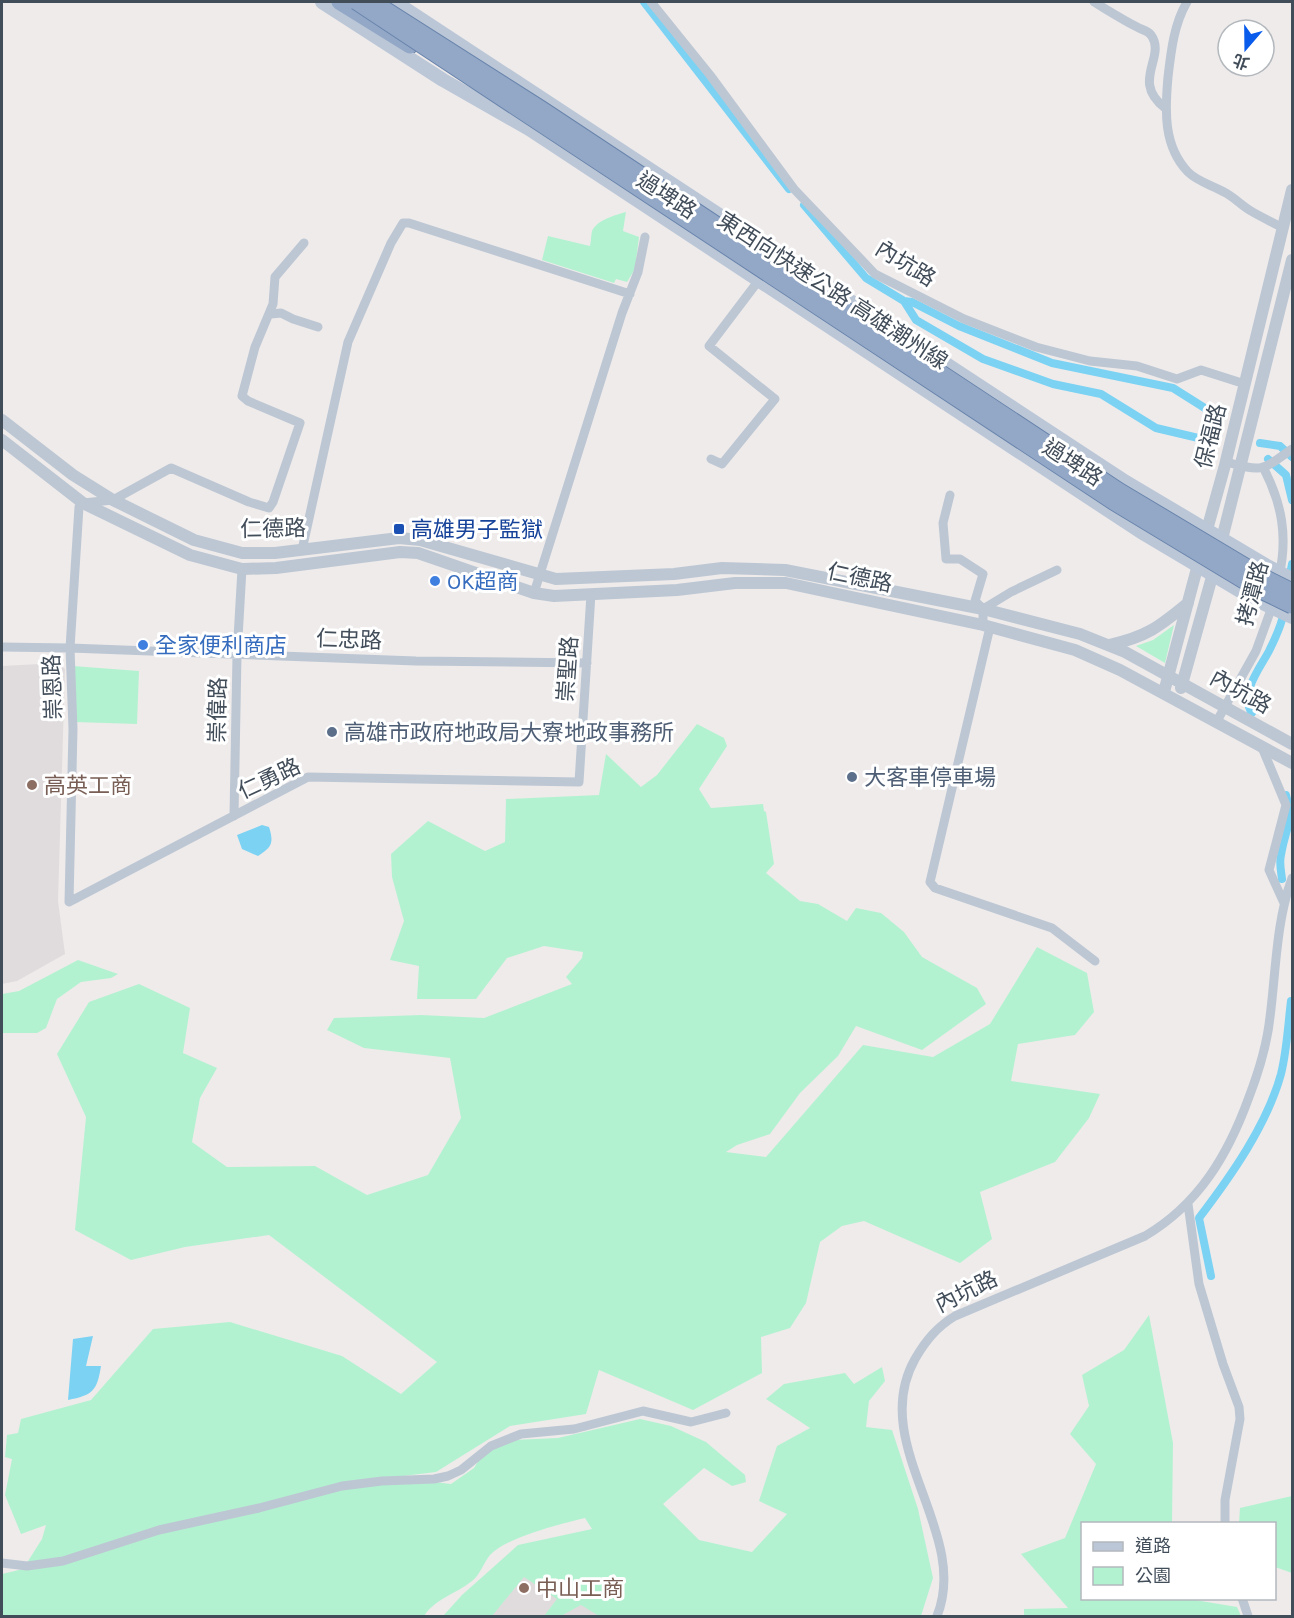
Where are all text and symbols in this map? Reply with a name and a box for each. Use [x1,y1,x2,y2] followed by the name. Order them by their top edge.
[1216,18,1276,78] north arrow
[1230,50,1252,73] text: 北
[632,167,701,225] street label: 過埤路
[712,207,952,375] street label: 東西向快速公路 高雄潮州線
[871,235,940,292] street label: 內坑路
[1190,401,1232,471] street label: 保福路
[1038,434,1107,492] street label: 過埤路
[240,515,306,543] street label: 仁德路
[411,517,543,543] place label: 高雄男子監獄
[392,522,406,536] marker: 高雄男子監獄
[825,558,895,598] street label: 仁德路
[1232,558,1274,629] street label: 拷潭路
[447,569,519,595] place label: OK超商
[428,574,442,588] marker: OK超商
[316,626,382,654] street label: 仁忠路
[155,633,287,659] place label: 全家便利商店
[553,635,583,703] street label: 崇聖路
[136,638,150,652] marker: 全家便利商店
[39,654,67,720] street label: 崇恩路
[1205,665,1276,719] street label: 內坑路
[204,677,232,743] street label: 崇偉路
[344,720,674,746] place label: 高雄市政府地政局大寮地政事務所
[325,725,339,739] marker: 高雄市政府地政局大寮地政事務所
[234,753,305,805] street label: 仁勇路
[864,765,996,791] place label: 大客車停車場
[845,770,859,784] marker: 大客車停車場
[44,773,132,799] place label: 高英工商
[25,778,39,792] marker: 高英工商
[931,1266,1002,1318] street label: 內坑路
[1081,1522,1276,1600] legend
[1135,1535,1171,1557] text: 道路
[1135,1565,1171,1587] text: 公園
[536,1576,624,1602] place label: 中山工商
[517,1581,531,1595] marker: 中山工商

